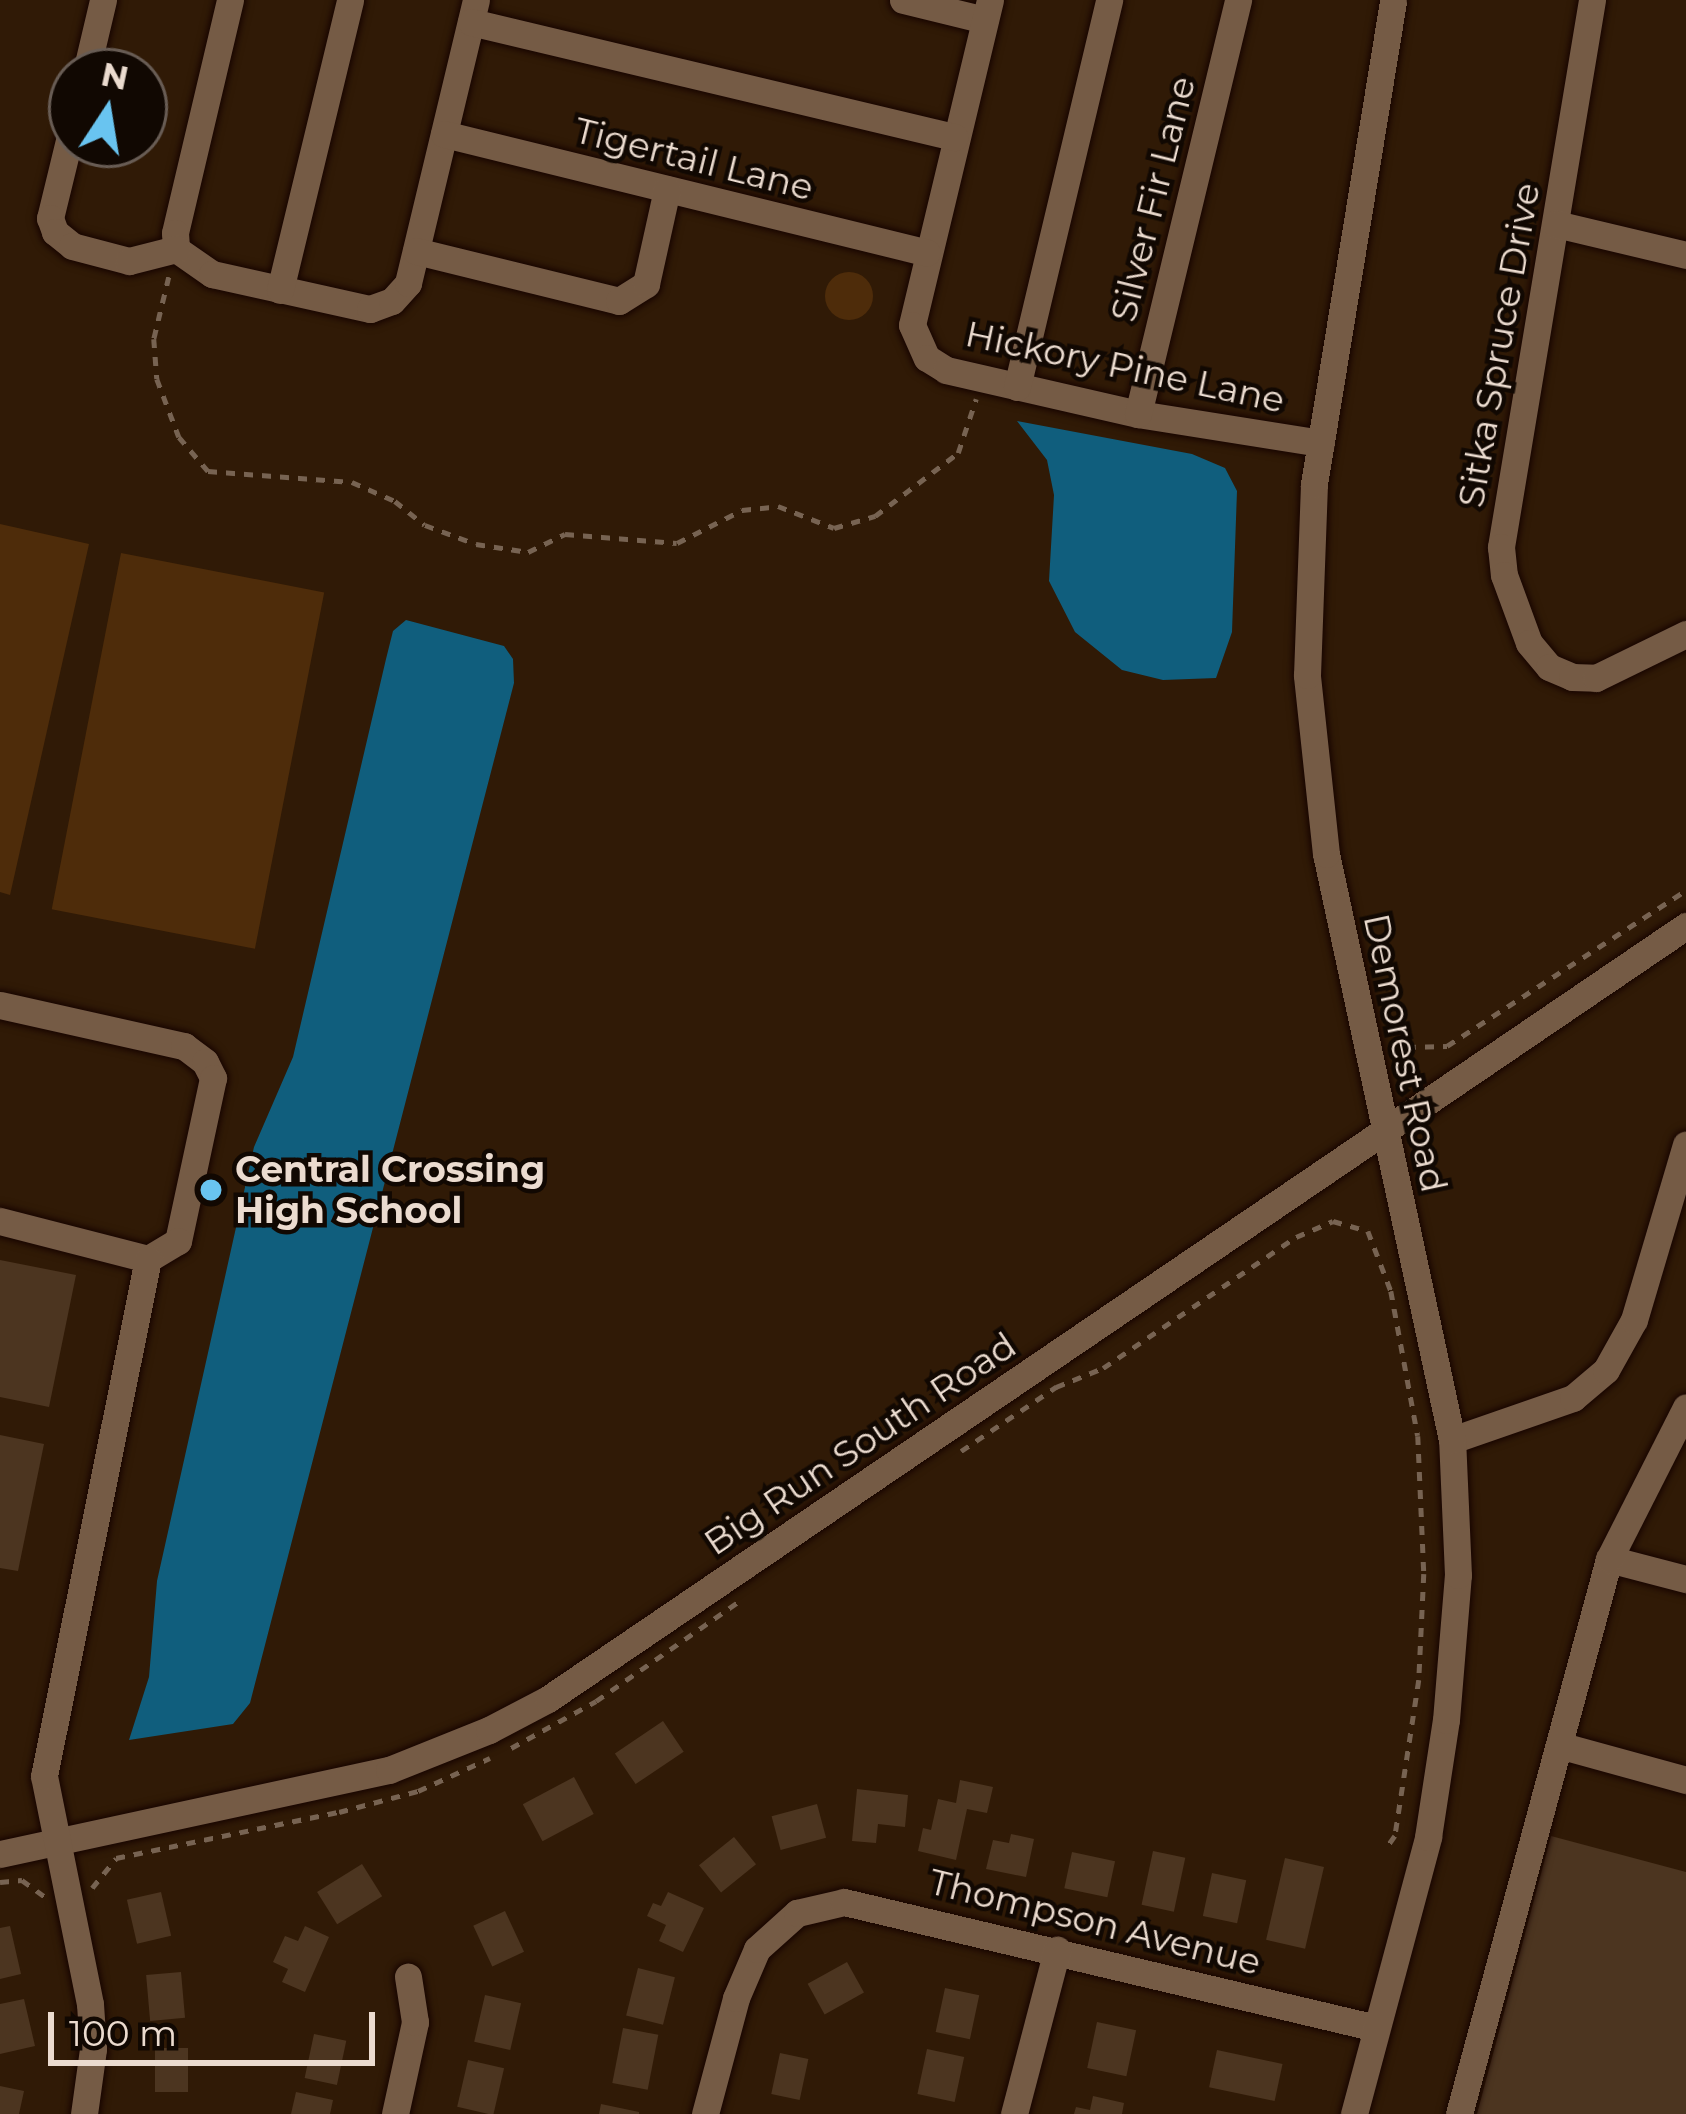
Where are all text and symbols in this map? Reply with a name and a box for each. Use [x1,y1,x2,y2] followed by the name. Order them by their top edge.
[48,48,168,168] north arrow
[98,53,132,98] text: N
[1102,72,1204,326] street label: Silver Fir Lane
[570,109,818,209] street label: Tigertail Lane
[1449,179,1549,511] street label: Sitka Spruce Drive
[962,312,1288,422] street label: Hickory Pine Lane
[1354,910,1456,1196] street label: Demorest Road
[235,1147,545,1232] place label: Central Crossing High School
[198,1177,224,1203] marker: Central Crossing High School
[696,1324,1024,1564] street label: Big Run South Road
[925,1860,1265,1984] street label: Thompson Avenue
[54,1988,381,2062] scale bar
[69,2011,177,2055] text: 100 m

